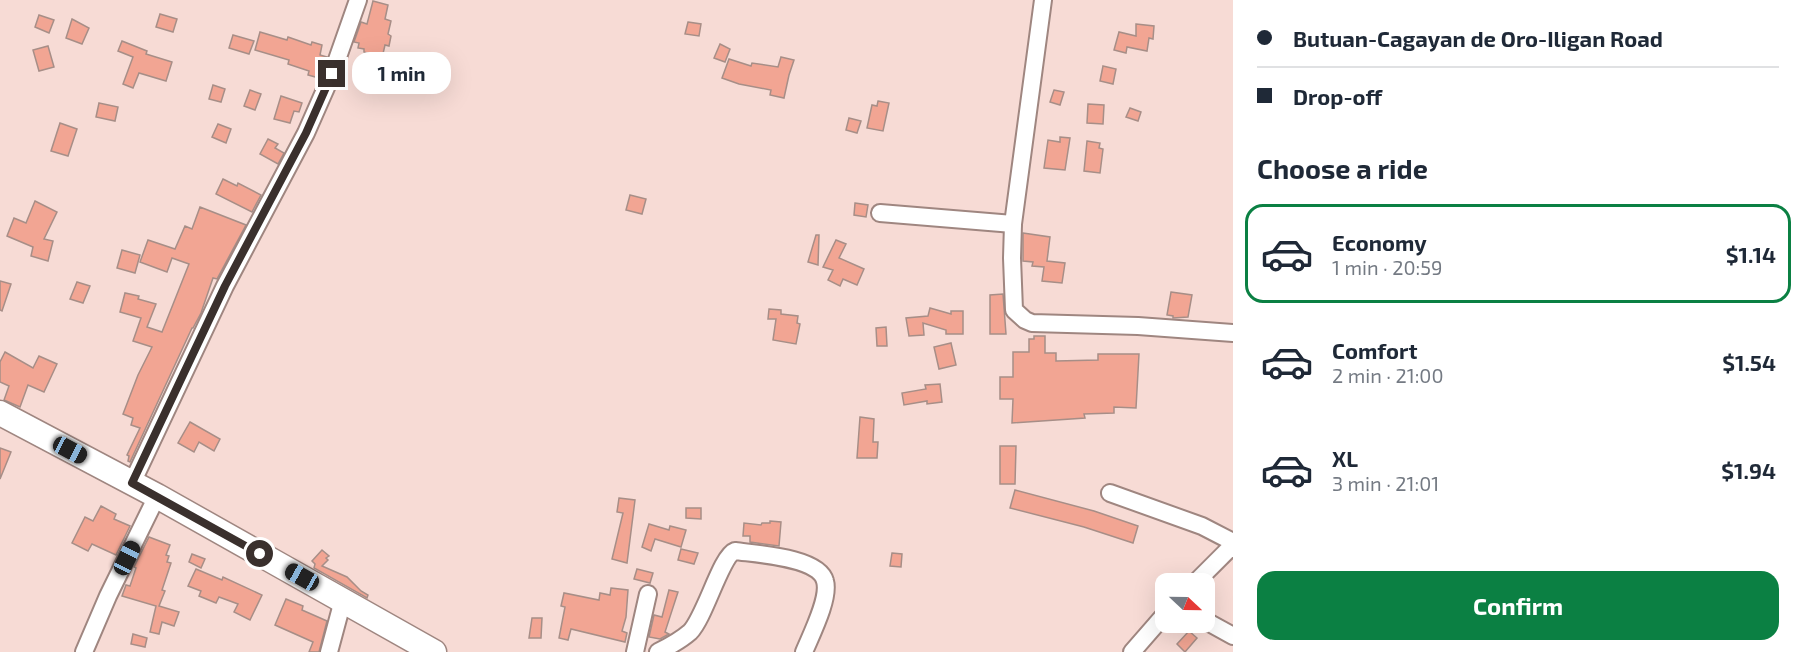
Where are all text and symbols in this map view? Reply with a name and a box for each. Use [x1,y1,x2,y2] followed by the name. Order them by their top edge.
[1293,25,1663,51] text: Butuan-Cagayan de Oro-Iligan Road
[353,53,452,95] callout: 1 min
[318,60,345,87] route end
[377,61,426,85] text: 1 min
[1293,83,1382,109] text: Drop-off
[1257,152,1428,184] text: Choose a ride
[1260,227,1314,281] icon: car
[1332,229,1427,255] text: Economy
[1726,241,1776,267] text: $1.14
[1332,255,1442,279] text: 1 min · 20:59
[1260,335,1314,389] icon: car
[1332,337,1417,363] text: Comfort
[1722,349,1776,375] text: $1.54
[1332,363,1443,387] text: 2 min · 21:00
[50,434,90,466] car
[1260,443,1314,497] icon: car
[1332,445,1358,471] text: XL
[1721,457,1776,483] text: $1.94
[1332,471,1439,495] text: 3 min · 21:01
[111,538,143,578] car
[246,540,273,567] route start
[282,560,322,594] car
[1257,571,1779,640] button: Confirm
[1155,573,1215,633] north arrow
[1155,573,1215,633] map controls

